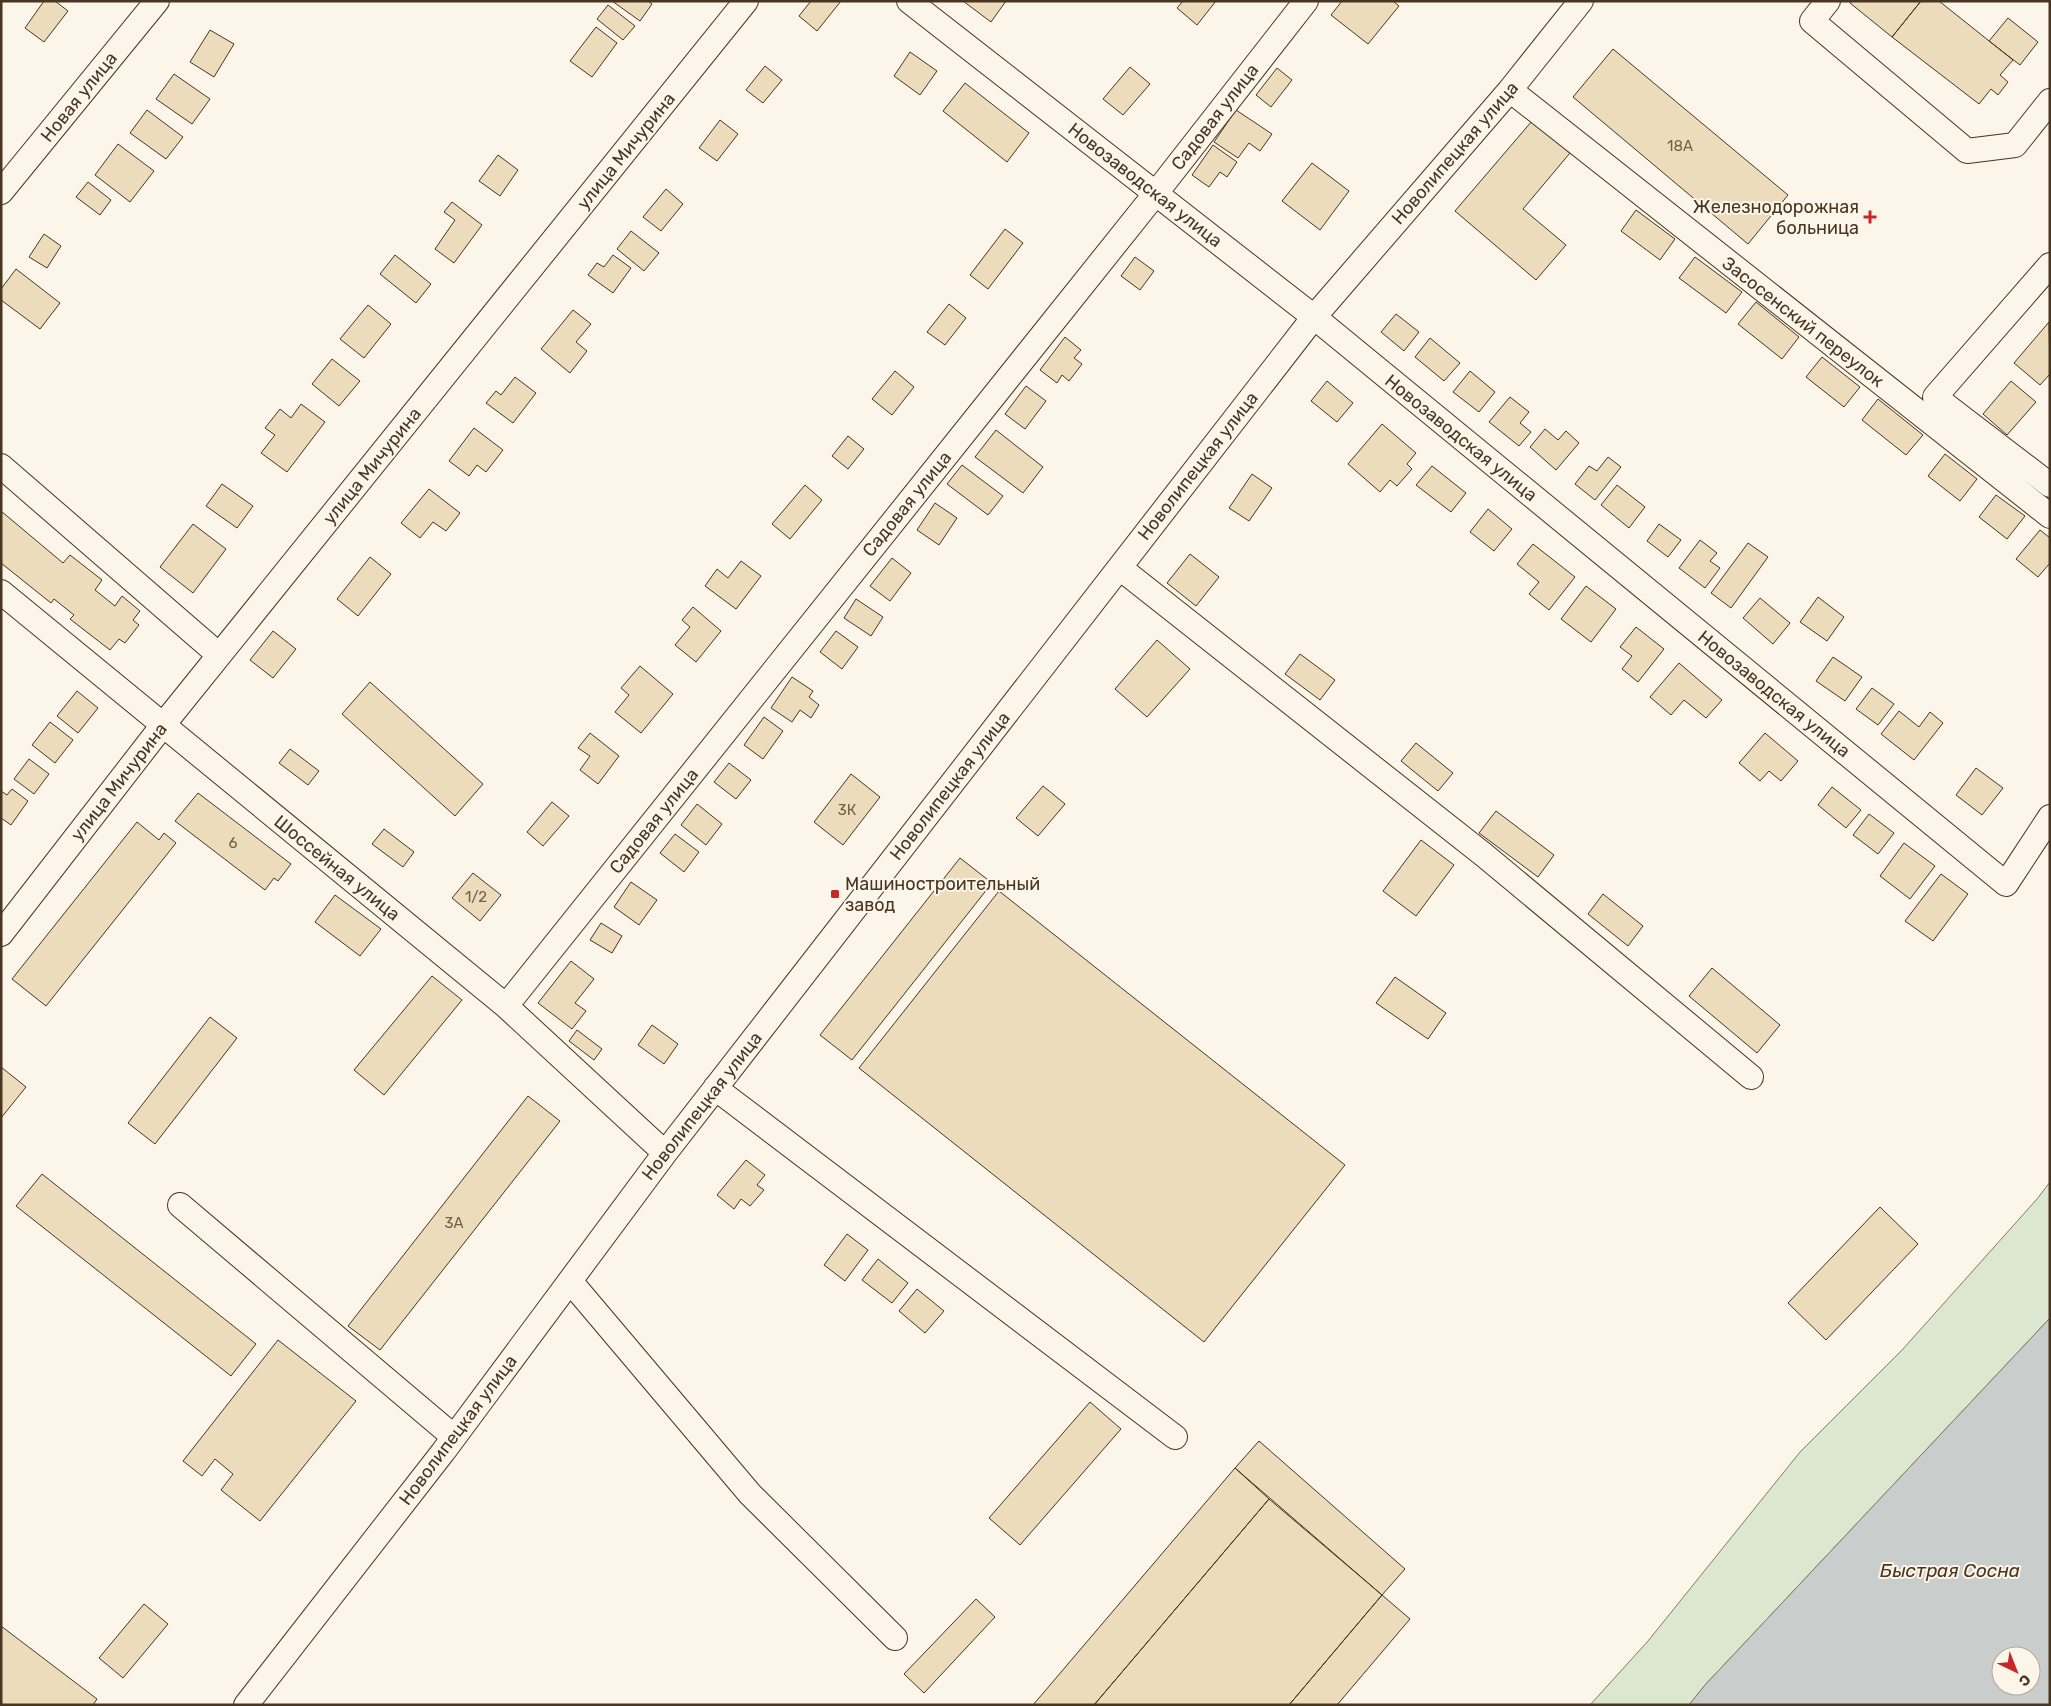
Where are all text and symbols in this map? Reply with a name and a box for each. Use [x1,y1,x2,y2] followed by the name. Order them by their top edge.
[36,48,122,146] street label: Новая улица
[1167,59,1263,175] street label: Садовая улица
[1387,77,1523,229] street label: Новолипецкая улица
[572,88,680,214] street label: улица Мичурина
[1064,118,1226,252] street label: Новозаводская улица
[1667,137,1693,155] house number: 18А
[1693,196,1859,239] place label: Железнодорожная больница
[1863,210,1877,224] marker: Железнодорожная больница
[1718,252,1889,392] street label: Засосенский переулок
[1380,370,1542,506] street label: Новозаводская улица
[1133,387,1263,545] street label: Новолипецкая улица
[318,403,426,529] street label: улица Мичурина
[858,447,956,561] street label: Садовая улица
[1693,626,1855,762] street label: Новозаводская улица
[885,707,1015,865] street label: Новолипецкая улица
[66,719,172,845] street label: улица Мичурина
[605,764,703,878] street label: Садовая улица
[838,801,857,819] house number: 3К
[270,811,404,925] street label: Шоссейная улица
[228,834,238,852] house number: 6
[845,873,1040,916] place label: Машиностроительный завод
[465,888,487,906] house number: 1/2
[829,888,841,900] marker: Машиностроительный завод
[637,1027,767,1185] street label: Новолипецкая улица
[444,1214,464,1232] house number: 3А
[394,1351,522,1509] street label: Новолипецкая улица
[1880,1559,2020,1582] water label: Быстрая Сосна
[1991,1646,2041,1696] north arrow
[2015,1671,2034,1690] text: С

